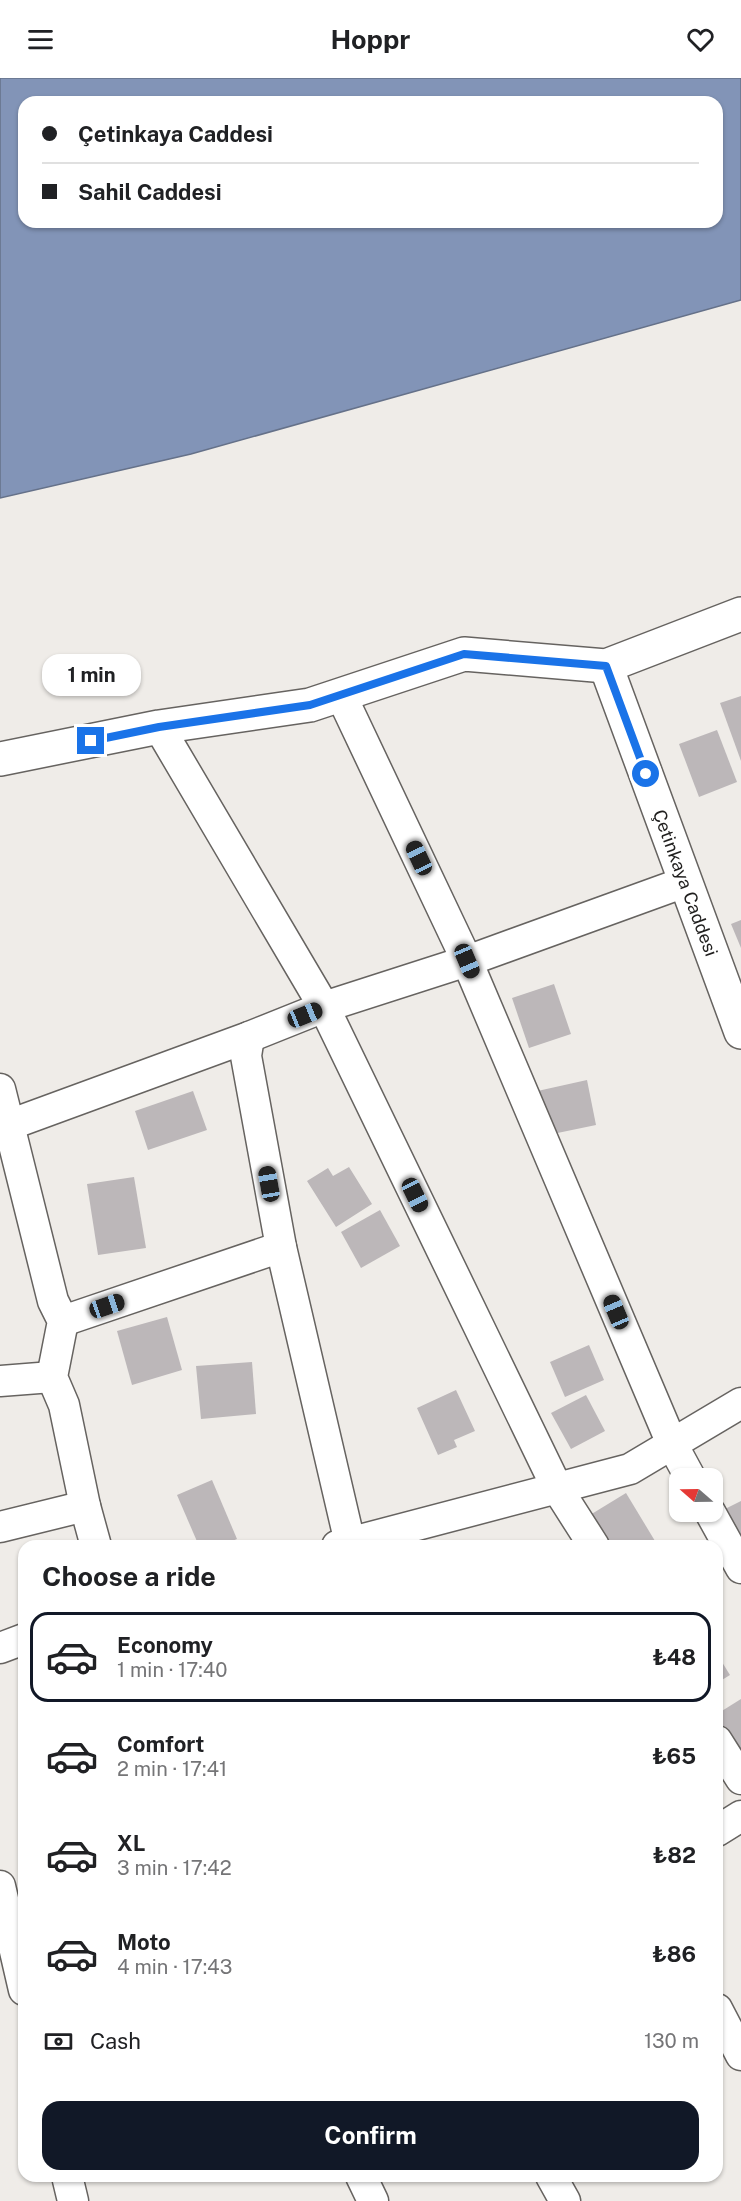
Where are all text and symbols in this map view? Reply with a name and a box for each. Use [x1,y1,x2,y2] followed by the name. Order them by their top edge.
[24,23,57,56] icon: menu
[331,23,410,55] text: Hoppr
[684,23,717,56] icon: heart
[78,121,273,147] text: Çetinkaya Caddesi
[78,179,222,205] text: Sahil Caddesi
[42,654,140,696] callout: 1 min
[67,663,116,687] text: 1 min
[77,727,104,754] route end
[632,760,659,787] route start
[649,806,723,959] street label: Çetinkaya Caddesi
[403,838,435,878] car
[452,941,482,981] car
[285,1000,325,1030] car
[257,1165,281,1203] car
[399,1175,431,1215] car
[87,1292,127,1320] car
[601,1292,631,1332] car
[669,1468,723,1522] north arrow
[669,1468,723,1522] map controls
[42,1560,216,1592] text: Choose a ride
[45,1630,99,1684] icon: car
[117,1632,213,1658] text: Economy
[652,1644,696,1670] text: ₺48
[117,1658,227,1682] text: 1 min · 17:40
[45,1729,99,1783] icon: car
[117,1731,204,1757] text: Comfort
[652,1743,696,1769] text: ₺65
[117,1757,227,1781] text: 2 min · 17:41
[45,1828,99,1882] icon: car
[117,1830,145,1856] text: XL
[653,1842,696,1868] text: ₺82
[117,1856,232,1880] text: 3 min · 17:42
[45,1927,99,1981] icon: car
[117,1929,171,1955] text: Moto
[652,1941,696,1967] text: ₺86
[117,1955,232,1979] text: 4 min · 17:43
[42,2025,75,2058] icon: cash
[90,2028,141,2054] text: Cash
[644,2029,699,2053] text: 130 m
[42,2101,699,2170] button: Confirm

